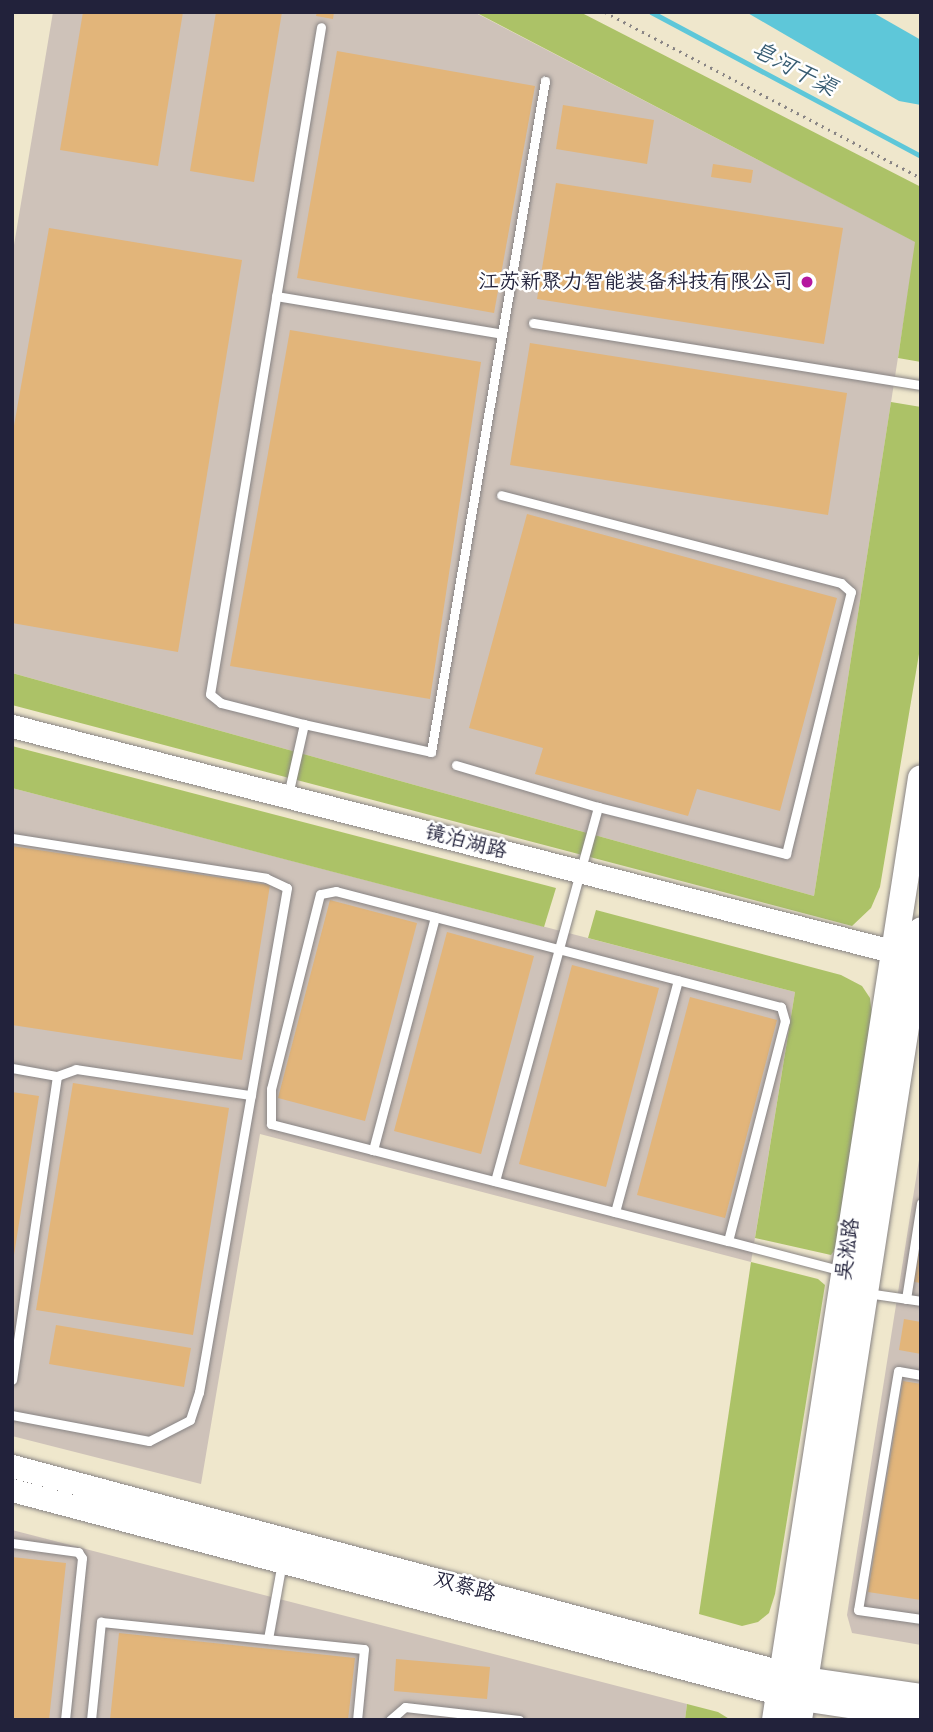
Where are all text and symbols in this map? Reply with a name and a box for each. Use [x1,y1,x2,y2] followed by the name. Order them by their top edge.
[747,35,841,103] water label: 皂河干渠
[478,269,793,295] place label: 江苏新聚力智能装备科技有限公司
[799,274,815,290] marker: 江苏新聚力智能装备科技有限公司
[422,820,510,864] street label: 镜泊湖路
[831,1216,865,1282] street label: 吴淞路
[431,1567,499,1607] street label: 双蔡路

